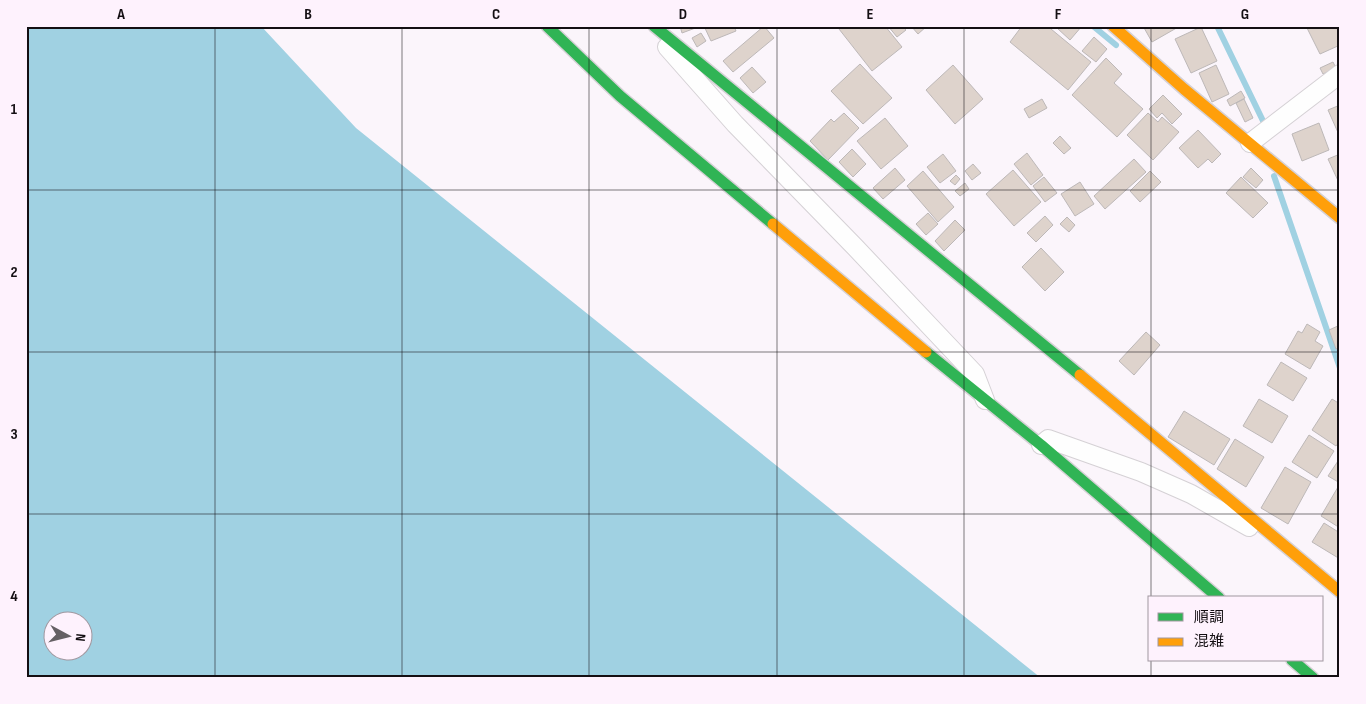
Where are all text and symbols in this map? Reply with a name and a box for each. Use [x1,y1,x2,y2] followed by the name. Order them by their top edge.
[116,5,125,24] text: A
[304,5,312,24] text: B
[492,5,500,24] text: C
[679,5,687,24] text: D
[867,5,874,24] text: E
[1055,5,1062,24] text: F
[1241,5,1249,24] text: G
[11,100,18,119] text: 1
[10,263,18,282] text: 2
[10,425,18,444] text: 3
[10,587,18,606] text: 4
[1148,596,1324,662] legend
[1194,608,1224,627] text: 順調
[42,612,92,662] north arrow
[1194,632,1224,651] text: 混雑
[72,633,89,642] text: N

